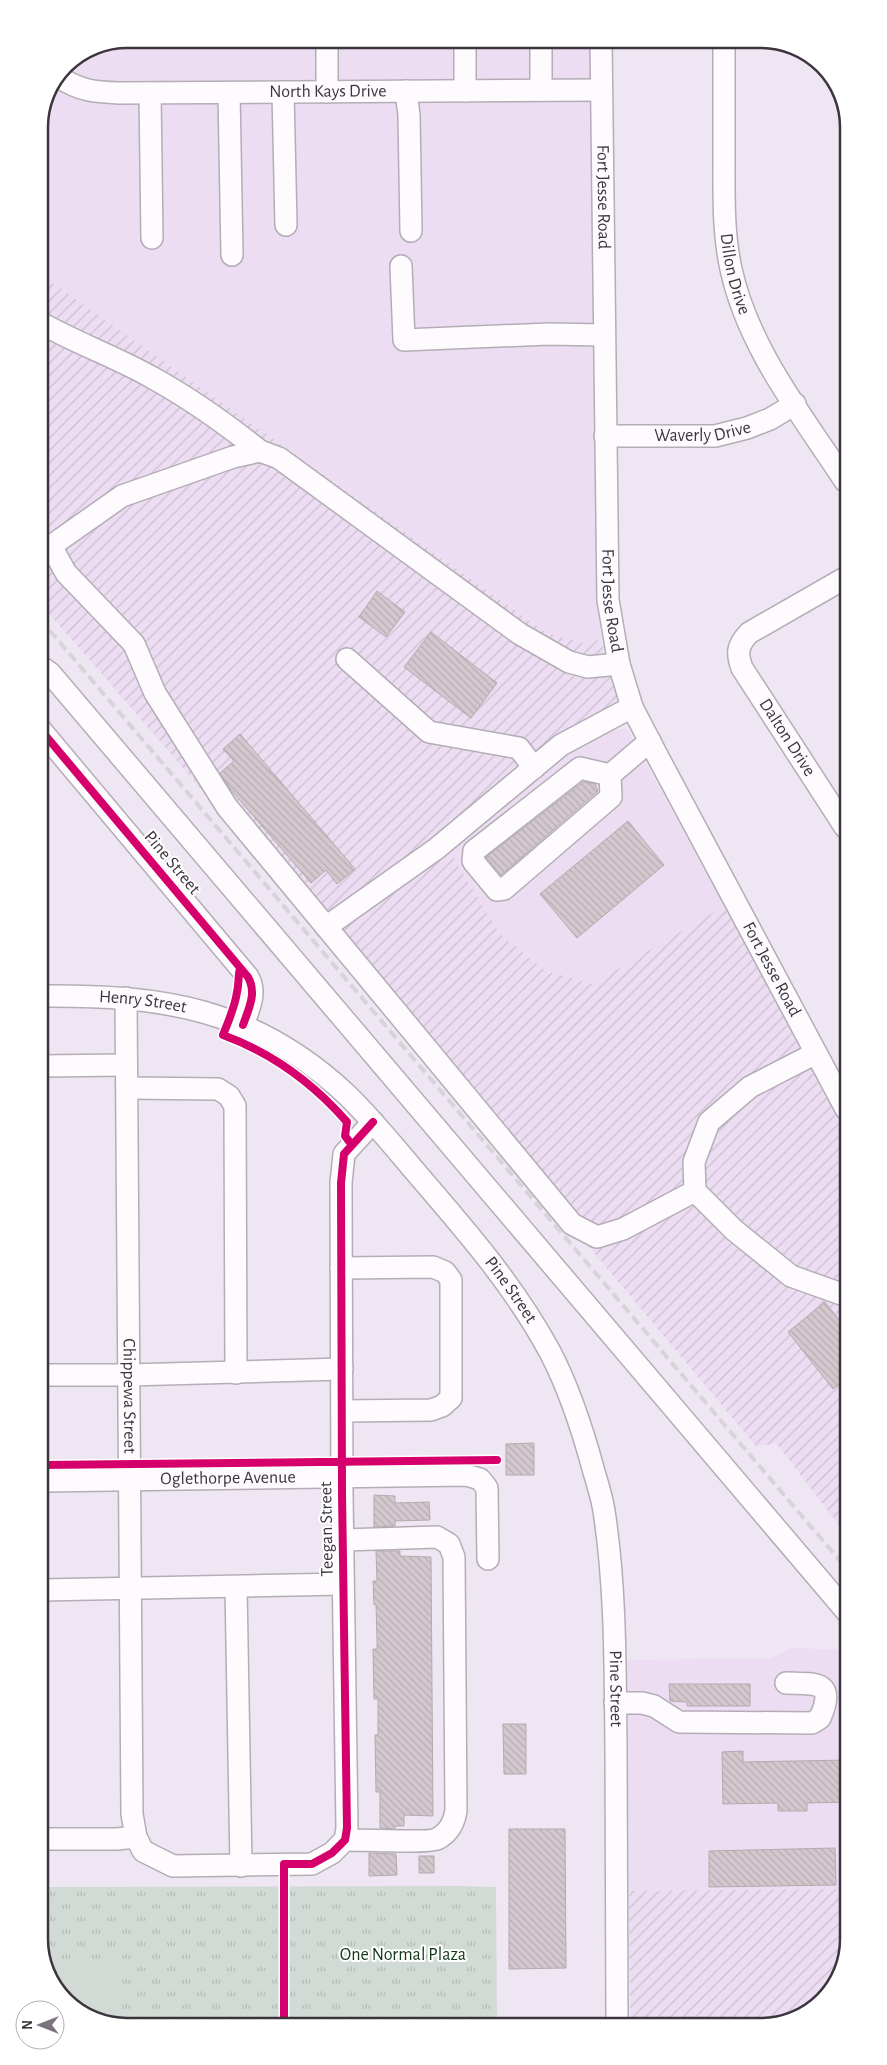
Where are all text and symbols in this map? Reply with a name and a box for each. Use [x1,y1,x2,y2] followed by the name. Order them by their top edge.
[269,82,387,101] street label: North Kays Drive
[593,145,613,249] street label: Fort Jesse Road
[717,232,753,317] street label: Dillon Drive
[654,418,753,445] street label: Waverly Drive
[598,549,626,654] street label: Fort Jesse Road
[755,696,819,780] street label: Dalton Drive
[140,828,204,898] street label: Pine Street
[739,919,804,1020] street label: Fort Jesse Road
[99,988,189,1017] street label: Henry Street
[481,1253,540,1327] street label: Pine Street
[120,1338,138,1454] street label: Chippewa Street
[160,1468,296,1488] street label: Oglethorpe Avenue
[317,1481,337,1577] street label: Teegan Street
[606,1650,625,1727] street label: Pine Street
[340,1946,466,1964] park label: One Normal Plaza
[15,2000,65,2050] north arrow
[21,2020,35,2030] text: N

